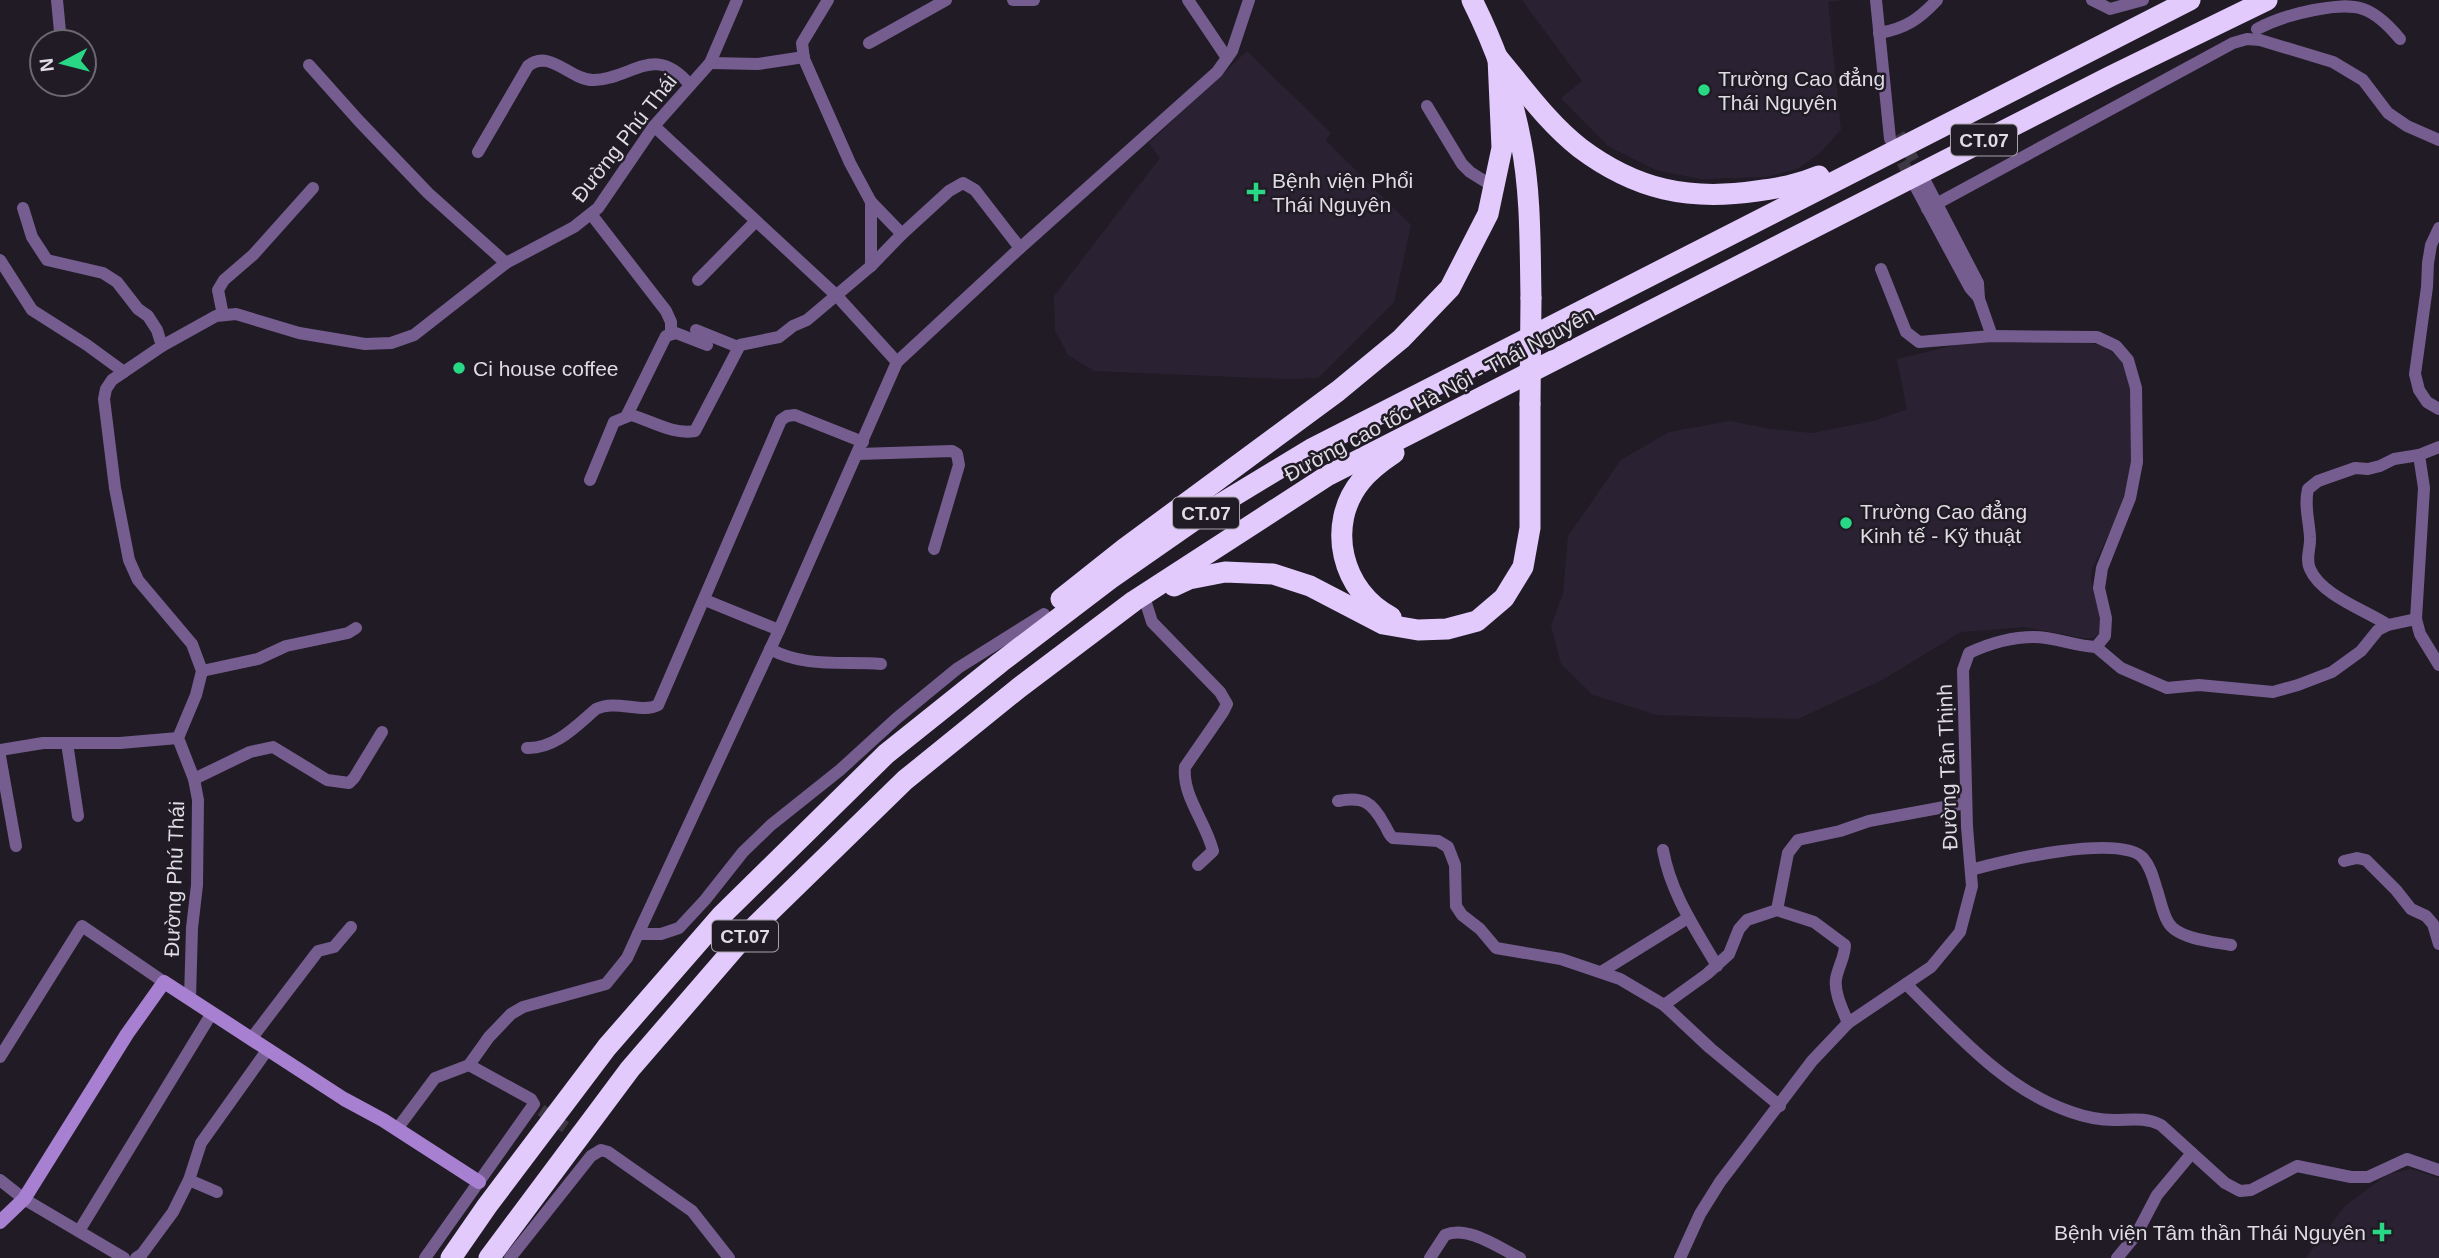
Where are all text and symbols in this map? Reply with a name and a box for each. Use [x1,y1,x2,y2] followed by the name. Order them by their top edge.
[28,28,98,98] north arrow
[35,57,58,73] text: N
[1718,67,1885,114] place label: Trường Cao đẳng Thái Nguyên
[567,70,681,206] street label: Đường Phú Thái
[1696,82,1712,98] marker: Trường Cao đẳng Thái Nguyên
[1951,124,2017,156] road number: CT.07
[1272,169,1413,216] place label: Bệnh viện Phổi Thái Nguyên
[1246,182,1266,202] marker: Bệnh viện Phổi Thái Nguyên
[1280,302,1598,486] street label: Đường cao tốc Hà Nội - Thái Nguyên
[473,357,619,380] place label: Ci house coffee
[451,360,467,376] marker: Ci house coffee
[1173,498,1239,528] road number: CT.07
[1860,500,2027,547] place label: Trường Cao đẳng Kinh tế - Kỹ thuật
[1838,515,1854,531] marker: Trường Cao đẳng Kinh tế - Kỹ thuật
[1933,684,1961,850] street label: Đường Tân Thịnh
[160,801,188,957] street label: Đường Phú Thái
[712,920,778,952] road number: CT.07
[2054,1221,2366,1244] place label: Bệnh viện Tâm thần Thái Nguyên
[2372,1222,2392,1242] marker: Bệnh viện Tâm thần Thái Nguyên

